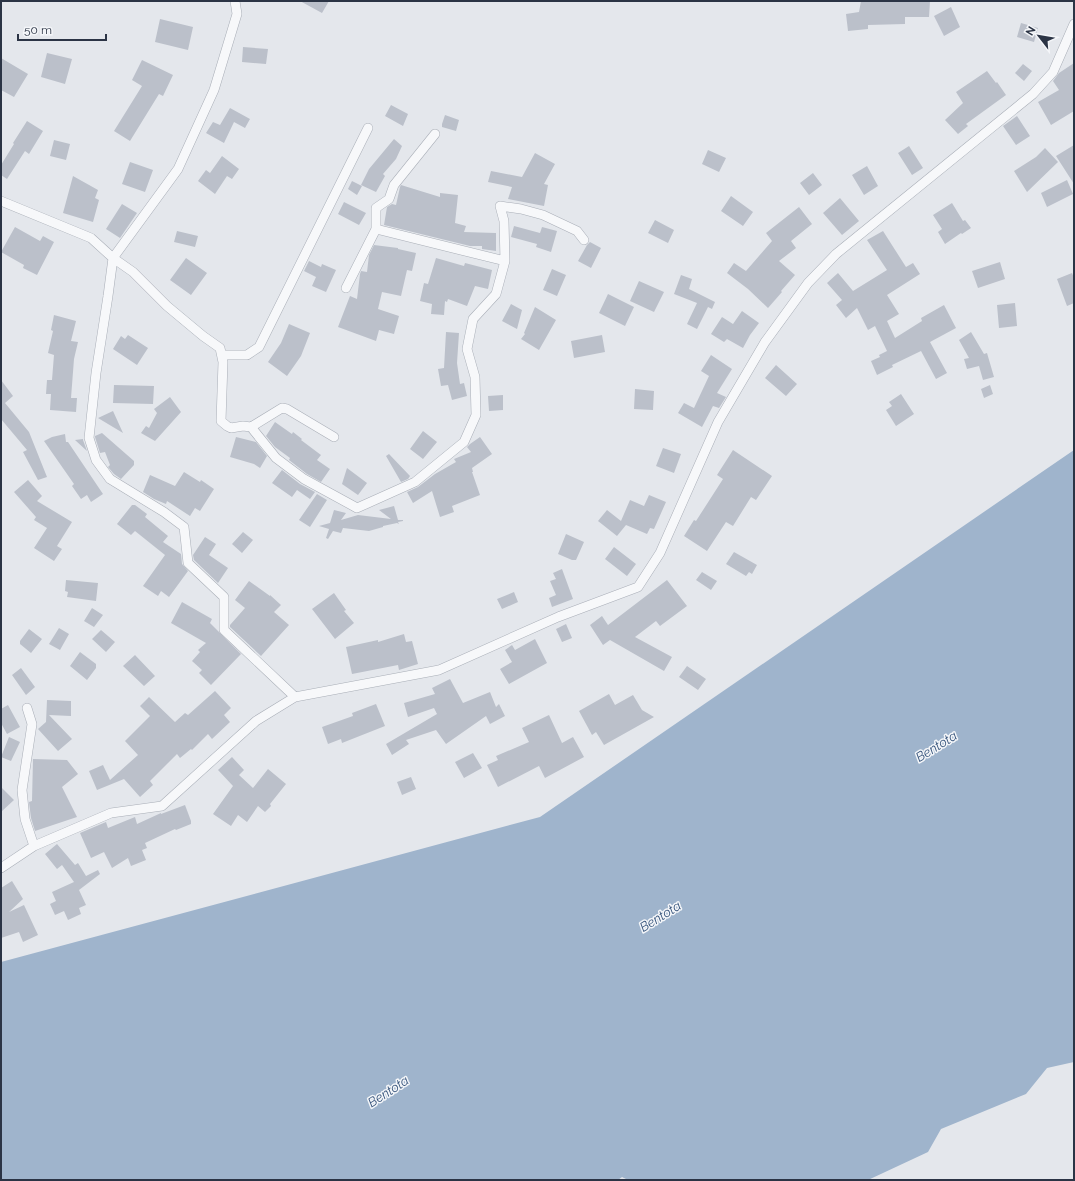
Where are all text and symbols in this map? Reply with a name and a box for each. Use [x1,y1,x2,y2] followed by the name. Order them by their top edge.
[18,16,106,42] scale bar
[1019,16,1059,56] north arrow
[24,23,52,37] text: 50 m
[1023,24,1039,38] text: N
[913,728,960,765] water label: Bentota
[637,898,684,935] water label: Bentota
[365,1073,412,1110] water label: Bentota

